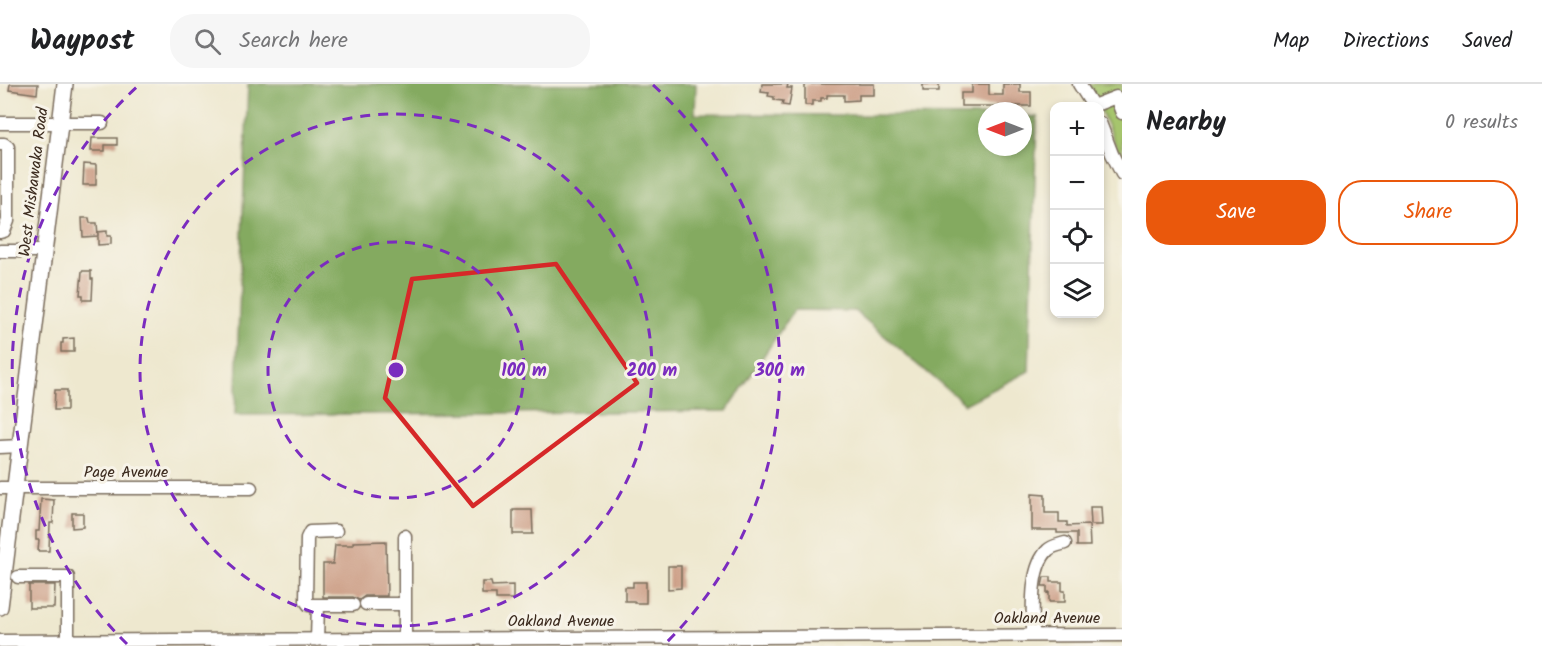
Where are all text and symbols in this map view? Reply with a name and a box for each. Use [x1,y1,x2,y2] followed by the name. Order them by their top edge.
[170,14,590,68] search box
[30,19,134,64] text: Waypost
[239,24,348,59] text: Search here
[191,25,224,58] icon: search
[1273,25,1309,58] text: Map
[1342,25,1429,58] text: Directions
[1462,25,1512,58] text: Saved
[978,102,1032,156] north arrow
[1050,102,1104,318] map controls
[1050,102,1104,156] button: +
[1146,102,1226,144] text: Nearby
[12,105,56,258] street label: West Mishawaka Road
[1445,107,1518,139] text: 0 results
[1050,156,1104,210] button: −
[1146,180,1326,245] button: Save
[1338,180,1518,245] button: Share
[1050,210,1104,264] button: locate
[1050,264,1104,318] button: layers
[501,357,547,386] text: 100 m
[627,357,678,386] text: 200 m
[754,357,805,386] text: 300 m
[386,360,406,380] centre of rings
[84,460,168,485] street label: Page Avenue
[994,606,1100,631] street label: Oakland Avenue
[508,609,614,634] street label: Oakland Avenue

